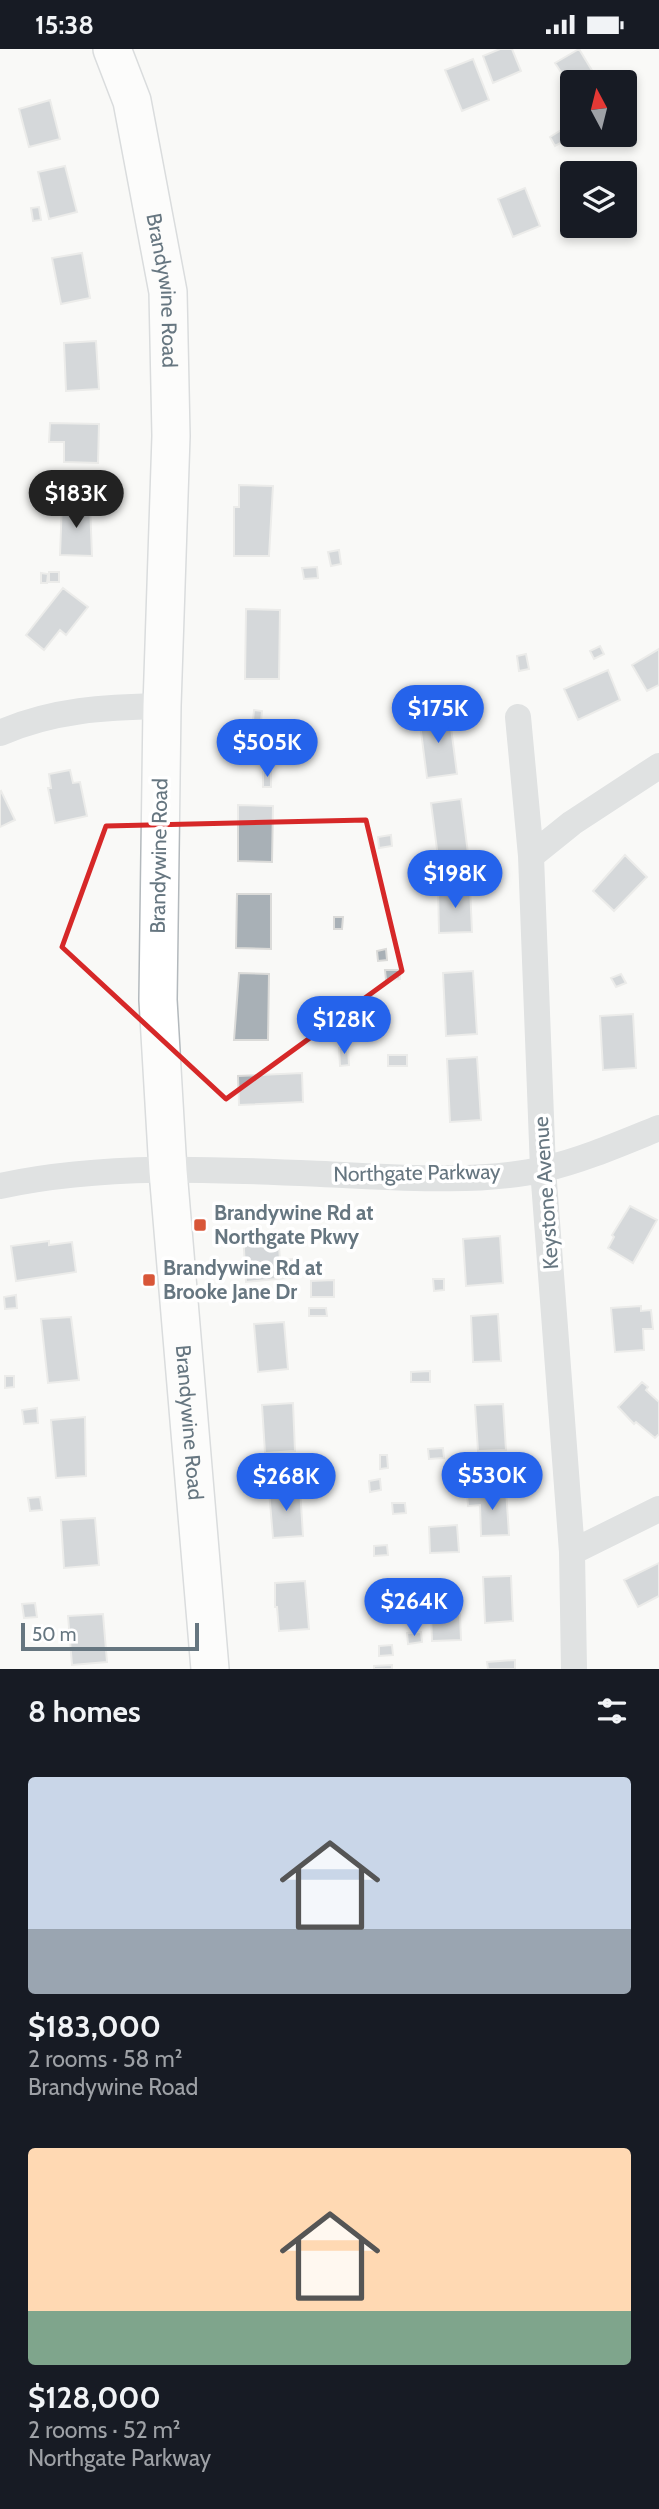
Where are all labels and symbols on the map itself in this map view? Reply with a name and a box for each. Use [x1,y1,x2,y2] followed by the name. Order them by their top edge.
[560,70,637,147] north arrow
[141,211,183,368] street label: Brandywine Road
[27,470,125,530] pin: $183K
[389,685,487,745] pin: $175K
[218,719,316,779] pin: $505K
[145,778,172,934] street label: Brandywine Road
[406,851,504,910] pin: $198K
[295,997,393,1056] pin: $128K
[528,1115,563,1270] street label: Keystone Avenue
[333,1159,501,1186] street label: Northgate Parkway
[214,1200,374,1249] place label: Brandywine Rd at Northgate Pkwy
[192,1217,208,1233] marker: Brandywine Rd at Northgate Pkwy
[163,1255,323,1304] place label: Brandywine Rd at Brooke Jane Dr
[141,1272,157,1288] marker: Brandywine Rd at Brooke Jane Dr
[171,1344,209,1501] street label: Brandywine Road
[237,1453,335,1513] pin: $268K
[443,1453,541,1512] pin: $530K
[365,1579,463,1638] pin: $264K
[21,1620,200,1652] scale bar

